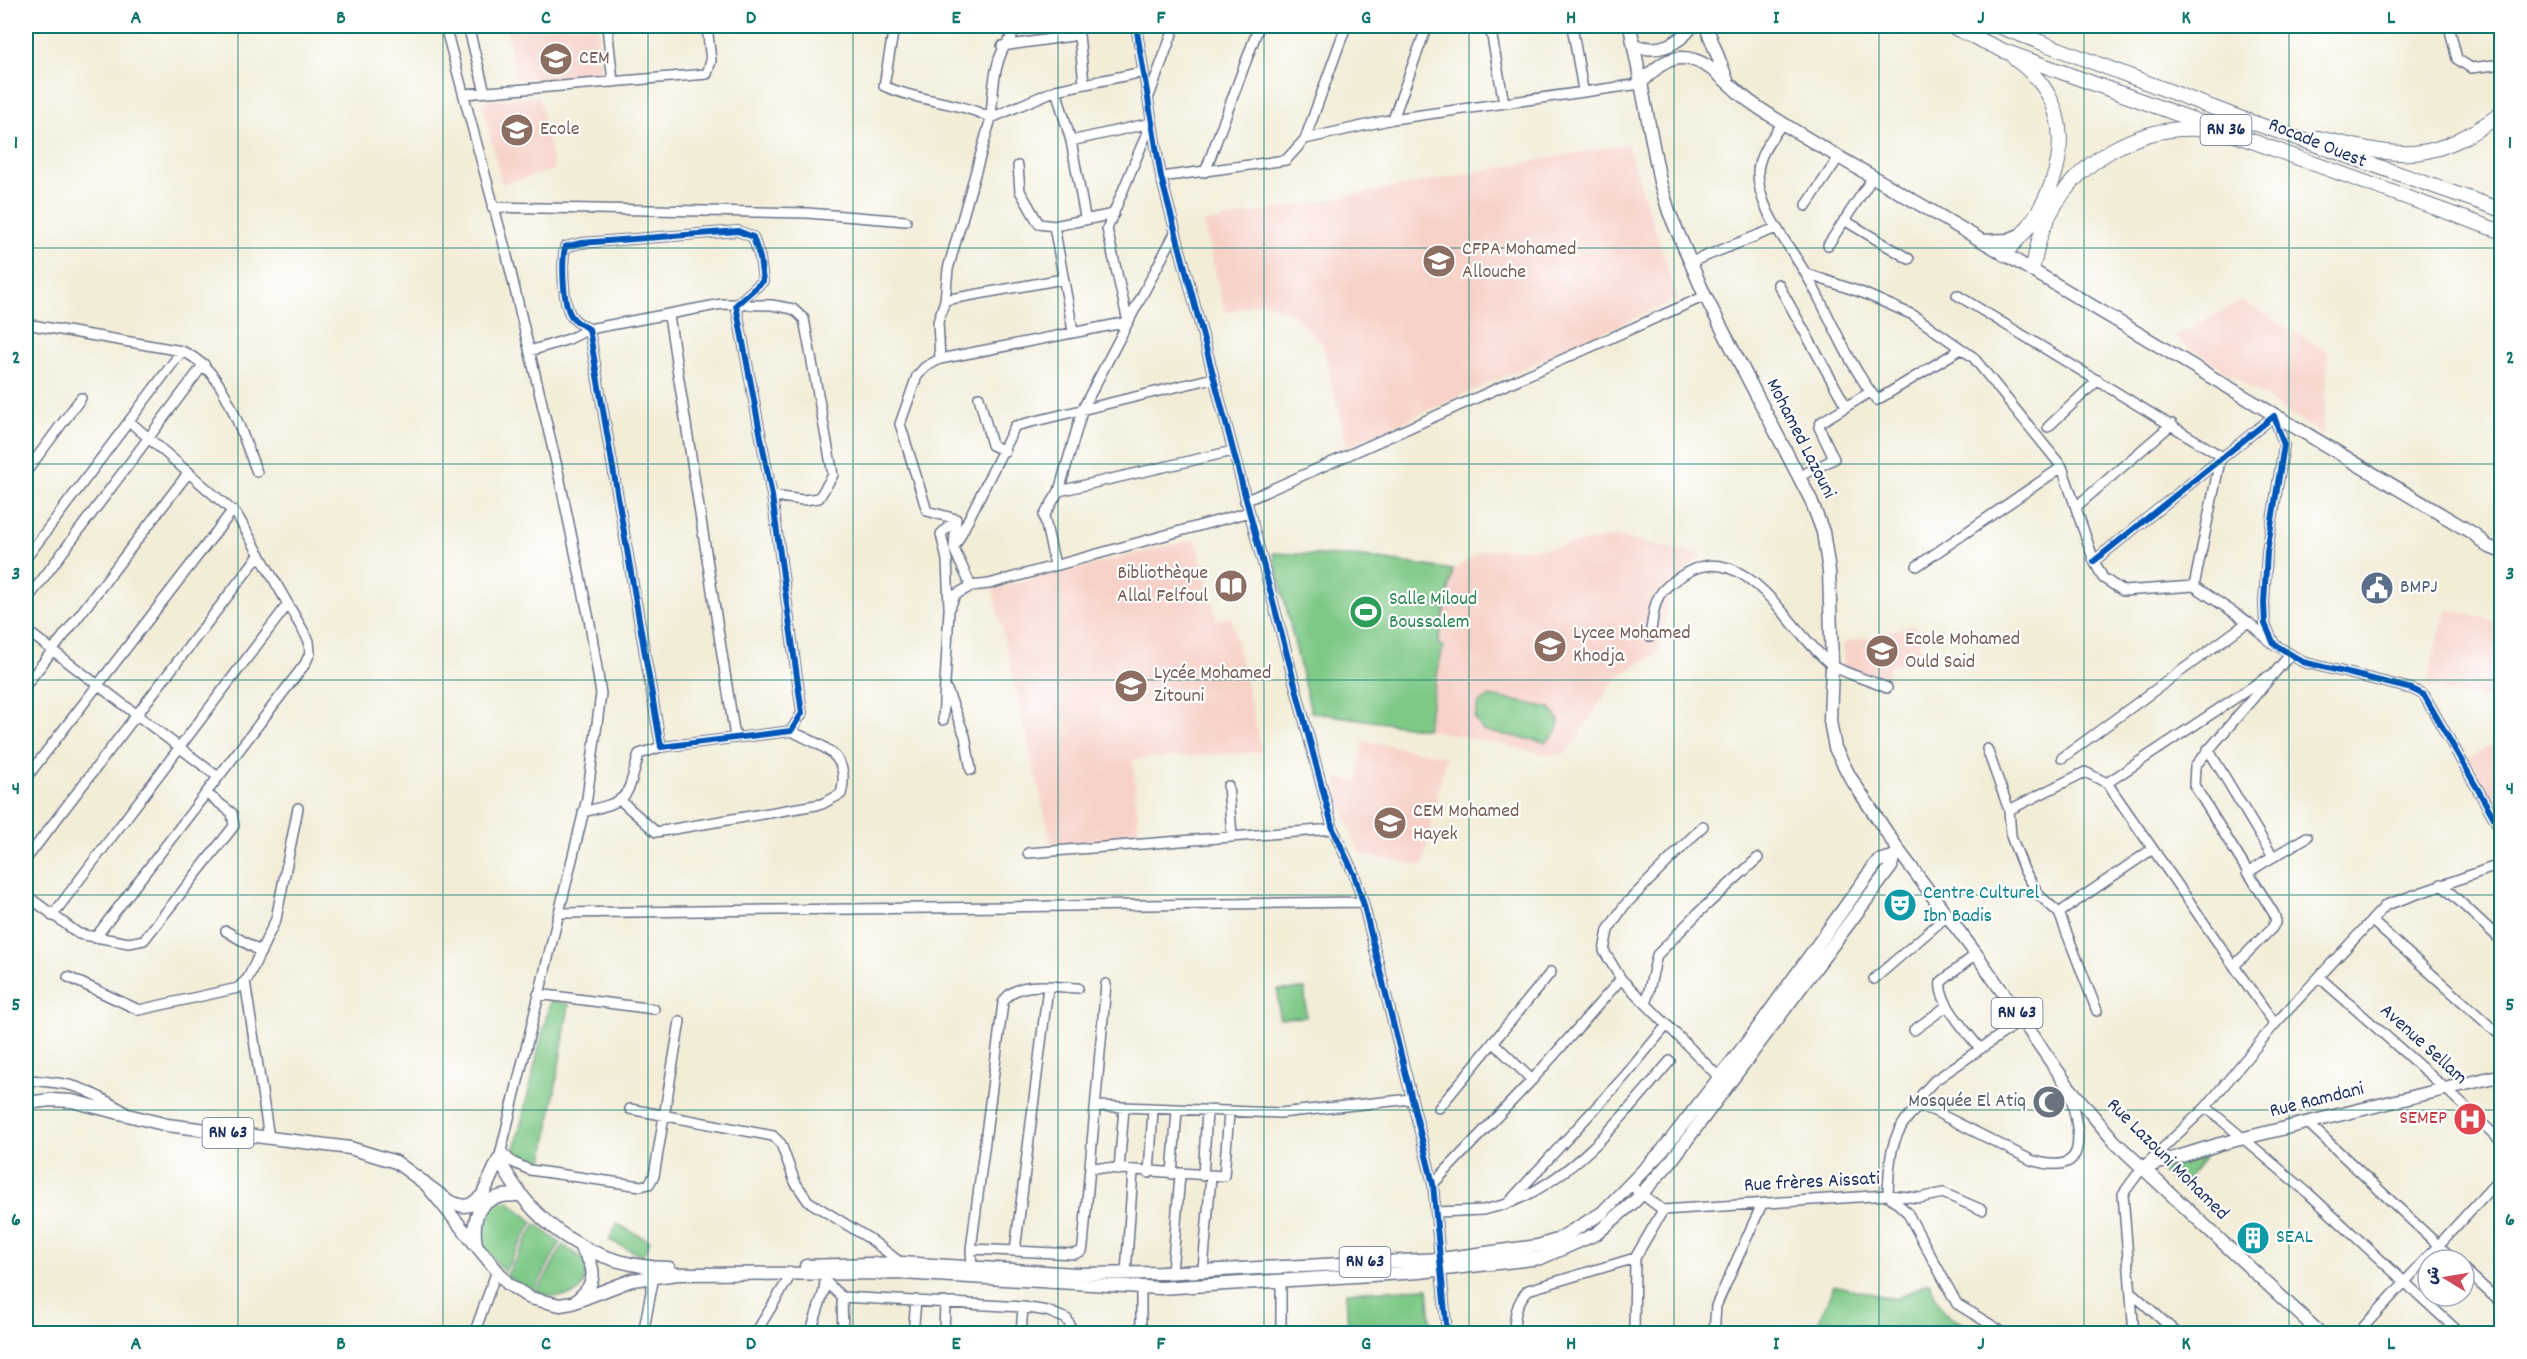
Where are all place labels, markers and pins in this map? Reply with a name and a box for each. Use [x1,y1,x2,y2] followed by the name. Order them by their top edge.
[538,41,574,77] school or university icon: CEM
[579,45,610,73] place label: CEM
[499,112,535,148] school or university icon: Ecole
[540,116,580,144] place label: Ecole
[1462,236,1576,287] place label: CFPA Mohamed Allouche
[1421,243,1457,279] school or university icon: CFPA Mohamed Allouche
[1117,560,1208,611] place label: Bibliothèque Allal Felfoul
[1213,568,1249,604] library icon: Bibliothèque Allal Felfoul
[2359,570,2395,606] public building icon: BMPJ
[2400,574,2438,602] place label: BMPJ
[1389,586,1477,637] place label: Salle Miloud Boussalem
[1348,594,1384,630] sports icon: Salle Miloud Boussalem
[1573,620,1691,671] place label: Lycee Mohamed Khodja
[1905,626,2020,677] place label: Ecole Mohamed Ould Said
[1532,628,1568,664] school or university icon: Lycee Mohamed Khodja
[1864,633,1900,669] school or university icon: Ecole Mohamed Ould Said
[1154,660,1271,711] place label: Lycée Mohamed Zitouni
[1113,668,1149,704] school or university icon: Lycée Mohamed Zitouni
[1413,798,1519,849] place label: CEM Mohamed Hayek
[1372,805,1408,841] school or university icon: CEM Mohamed Hayek
[1923,880,2040,931] place label: Centre Culturel Ibn Badis
[1882,887,1918,923] theatre icon: Centre Culturel Ibn Badis
[2031,1084,2067,1120] mosque icon: Mosquée El Atiq
[1908,1088,2026,1116] place label: Mosquée El Atiq
[2452,1101,2488,1137] hospital icon: SEMEP
[2399,1105,2447,1133] place label: SEMEP
[2235,1220,2271,1256] building icon: SEAL
[2276,1224,2313,1252] place label: SEAL

